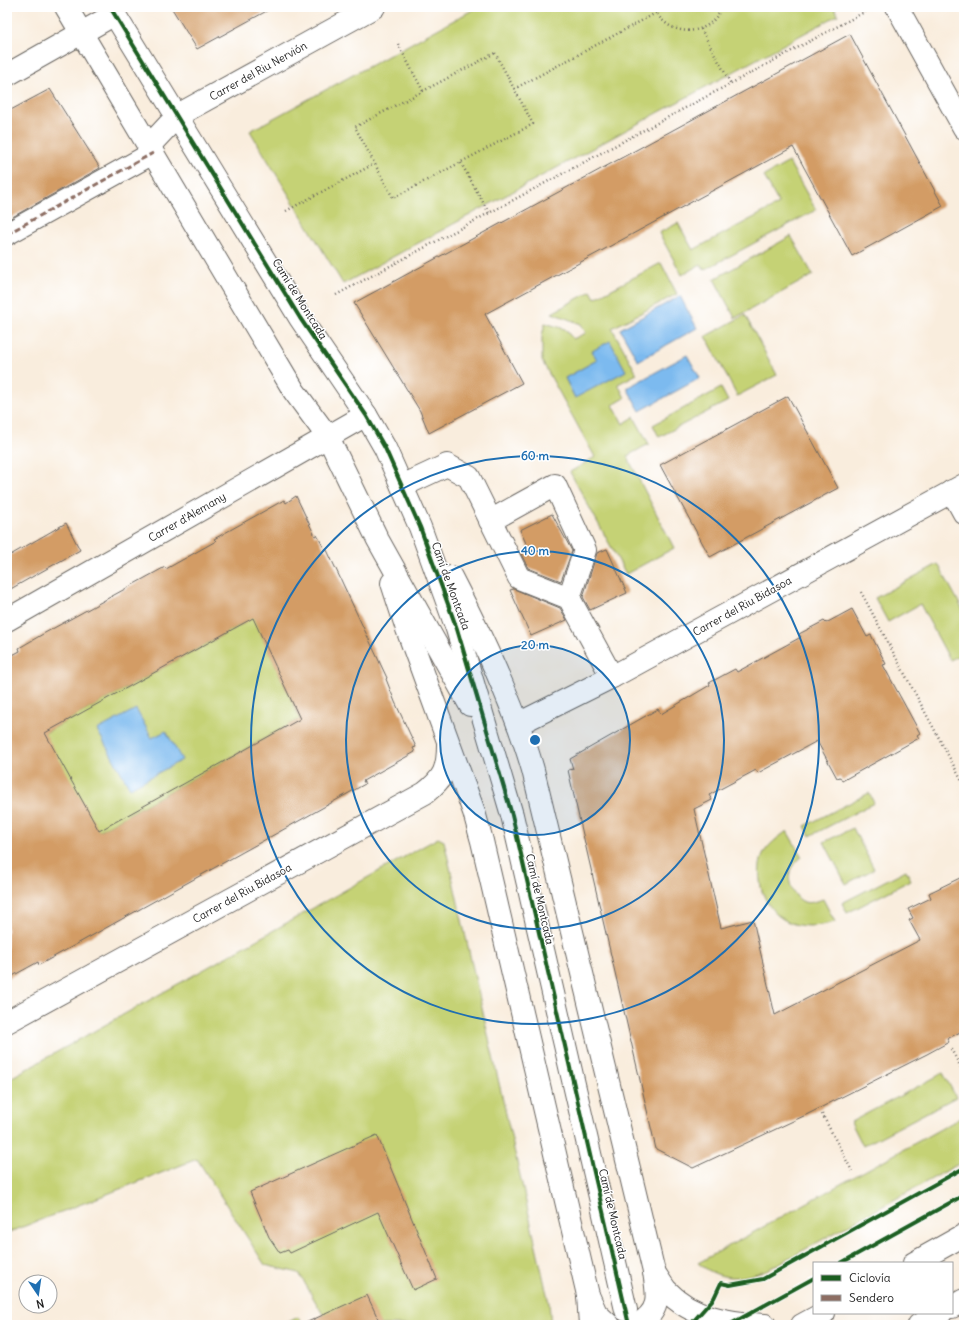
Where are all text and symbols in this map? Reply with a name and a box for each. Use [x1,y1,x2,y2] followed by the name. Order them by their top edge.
[207,38,309,104] street label: Carrer del Riu Nervión
[270,256,330,342] street label: Camí de Montcada
[521,448,550,463] text: 60 m
[146,489,228,545] street label: Carrer d'Alemany
[429,540,473,632] street label: Camí de Montcada
[521,543,550,558] text: 40 m
[690,573,794,639] street label: Carrer del Riu Bidasoa
[521,637,549,652] text: 20 m
[528,733,542,747] centre of rings
[523,852,557,946] street label: Camí de Montcada
[190,860,294,926] street label: Carrer del Riu Bidasoa
[596,1167,630,1261] street label: Camí de Montcada
[813,1262,953,1314] legend
[849,1270,891,1285] text: Ciclovía
[18,1274,58,1314] north arrow
[849,1290,894,1305] text: Sendero
[35,1296,46,1311] text: N

